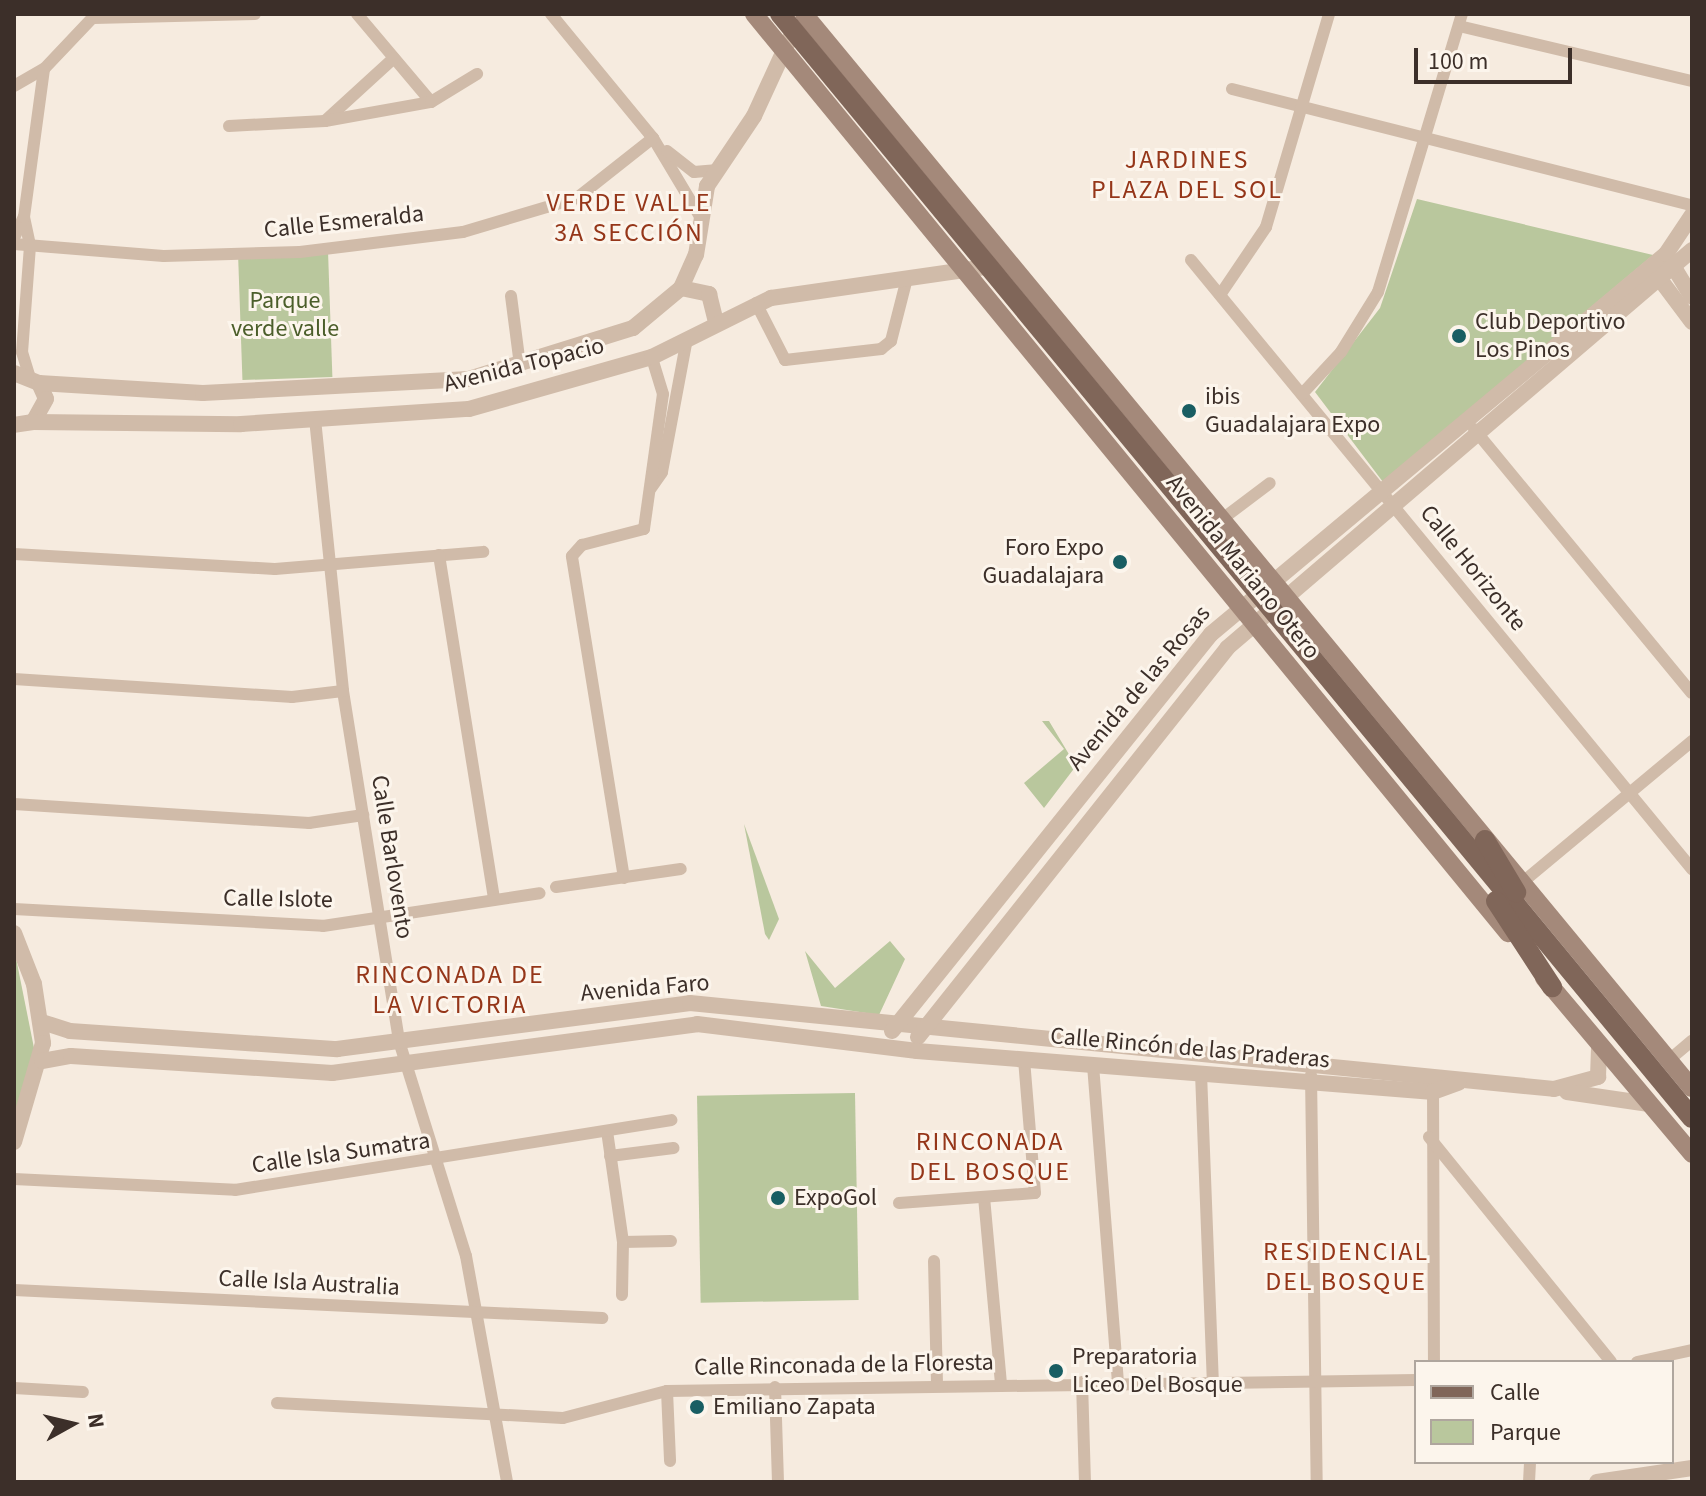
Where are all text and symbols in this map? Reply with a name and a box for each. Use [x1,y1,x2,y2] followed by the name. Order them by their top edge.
[1418,32,1576,82] scale bar
[1428,44,1488,79] text: 100 m
[1091,144,1283,206] district label: JARDINES PLAZA DEL SOL
[547,187,711,248] district label: VERDE VALLE 3A SECCIÓN
[263,199,425,245] street label: Calle Esmeralda
[231,287,339,343] park label: Parque verde valle
[1475,308,1625,364] place label: Club Deportivo Los Pinos
[1450,327,1468,345] marker: Club Deportivo Los Pinos
[441,331,607,399] street label: Avenida Topacio
[1205,383,1380,439] place label: ibis Guadalajara Expo
[1180,402,1198,420] marker: ibis Guadalajara Expo
[1160,469,1326,665] street label: Avenida Mariano Otero
[1414,499,1532,637] street label: Calle Horizonte
[983,534,1104,590] place label: Foro Expo Guadalajara
[1111,553,1129,571] marker: Foro Expo Guadalajara
[1062,600,1216,776] street label: Avenida de las Rosas
[365,773,419,941] street label: Calle Barlovento
[223,884,333,914] street label: Calle Islote
[355,959,545,1020] district label: RINCONADA DE LA VICTORIA
[579,968,711,1008] street label: Avenida Faro
[1049,1021,1331,1075] street label: Calle Rincón de las Praderas
[250,1126,432,1180] street label: Calle Isla Sumatra
[909,1126,1071,1188] district label: RINCONADA DEL BOSQUE
[794,1184,877,1212] place label: ExpoGol
[769,1189,787,1207] marker: ExpoGol
[1263,1236,1429,1298] district label: RESIDENCIAL DEL BOSQUE
[218,1264,400,1302] street label: Calle Isla Australia
[1072,1343,1243,1399] place label: Preparatoria Liceo Del Bosque
[694,1348,994,1382] street label: Calle Rinconada de la Floresta
[1414,1360,1674,1464] legend
[1047,1362,1065,1380] marker: Preparatoria Liceo Del Bosque
[1490,1375,1540,1410] text: Calle
[32,1384,112,1464] north arrow
[713,1393,876,1421] place label: Emiliano Zapata
[688,1398,706,1416] marker: Emiliano Zapata
[79,1411,113,1430] text: N
[1490,1415,1561,1450] text: Parque

